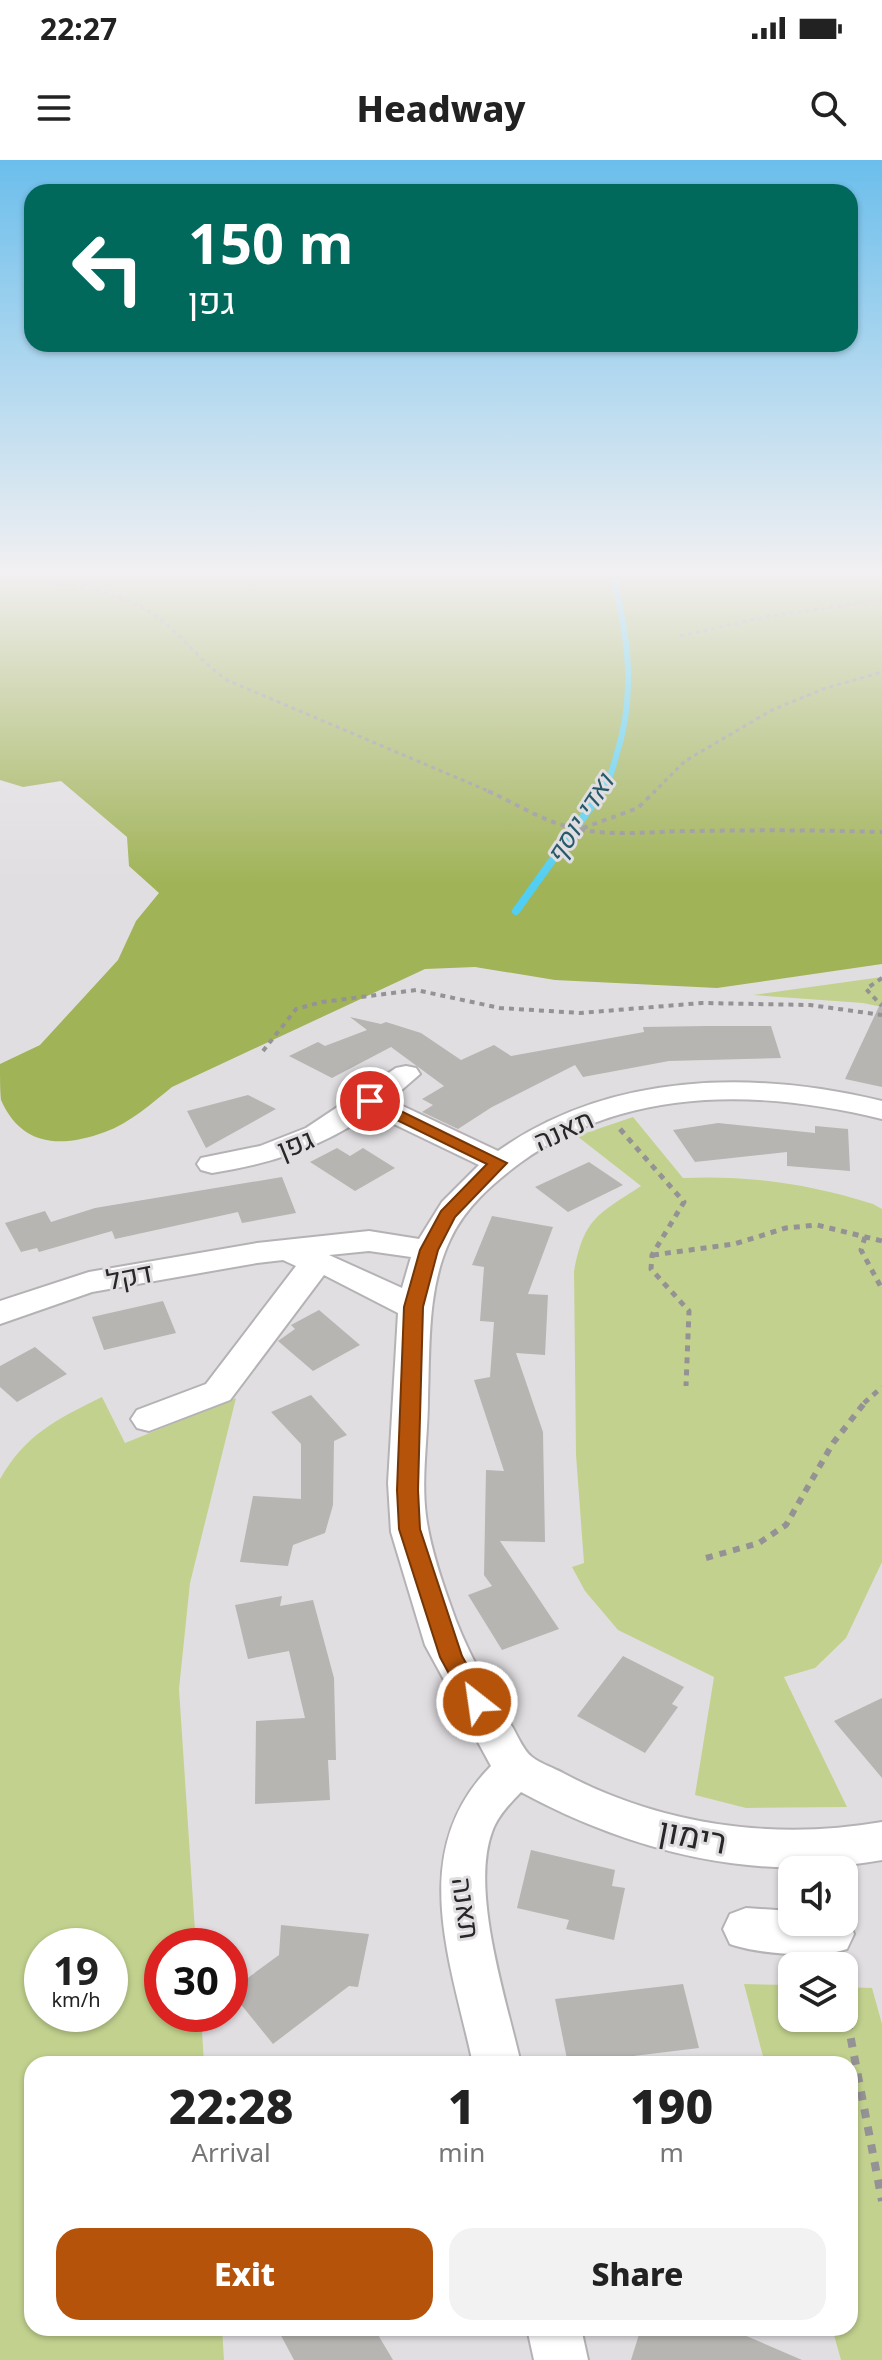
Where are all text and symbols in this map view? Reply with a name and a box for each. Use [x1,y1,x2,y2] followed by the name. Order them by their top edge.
[40,8,117,49] text: 22:27
[356,84,526,133] text: Headway
[32,86,76,130] icon: menu
[806,86,850,130] icon: search
[188,204,353,280] text: 150 m
[56,216,160,320] icon: left
[188,276,235,325] text: גפן
[537,764,623,870] water label: ואדי יוסף
[336,1067,404,1135] pin
[348,1079,392,1123] icon: arrive
[527,1099,599,1159] street label: תאנה
[271,1119,319,1167] street label: גפן
[103,1252,155,1298] street label: דקל
[435,1660,519,1744] position arrow
[655,1806,731,1864] street label: רימון
[778,1856,858,2032] map controls
[778,1856,858,1936] button: sound
[444,1875,490,1941] street label: תאנה
[144,1928,248,2032] speed limit sign: 30
[53,1942,99,1997] text: 19
[778,1952,858,2032] button: layers
[51,1986,101,2013] text: km/h
[169,2073,293,2138] text: 22:28
[448,2073,476,2138] text: 1
[630,2073,713,2138] text: 190
[191,2134,271,2170] text: Arrival
[438,2134,485,2170] text: min
[659,2134,684,2170] text: m
[56,2228,433,2320] button: Exit
[449,2228,826,2320] button: Share

